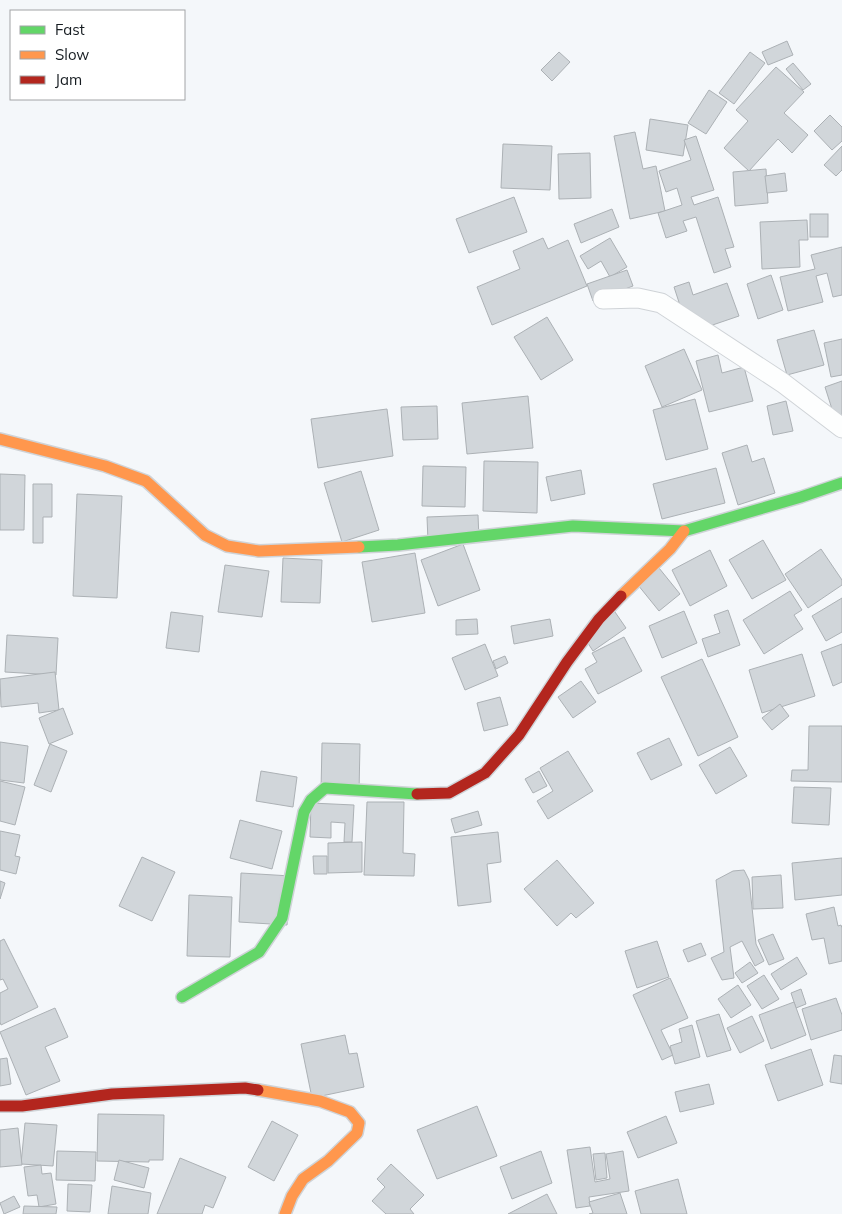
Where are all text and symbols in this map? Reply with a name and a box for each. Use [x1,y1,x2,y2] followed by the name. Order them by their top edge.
[10,10,185,100] legend
[55,20,85,39] text: Fast
[55,45,89,64] text: Slow
[55,70,82,89] text: Jam

